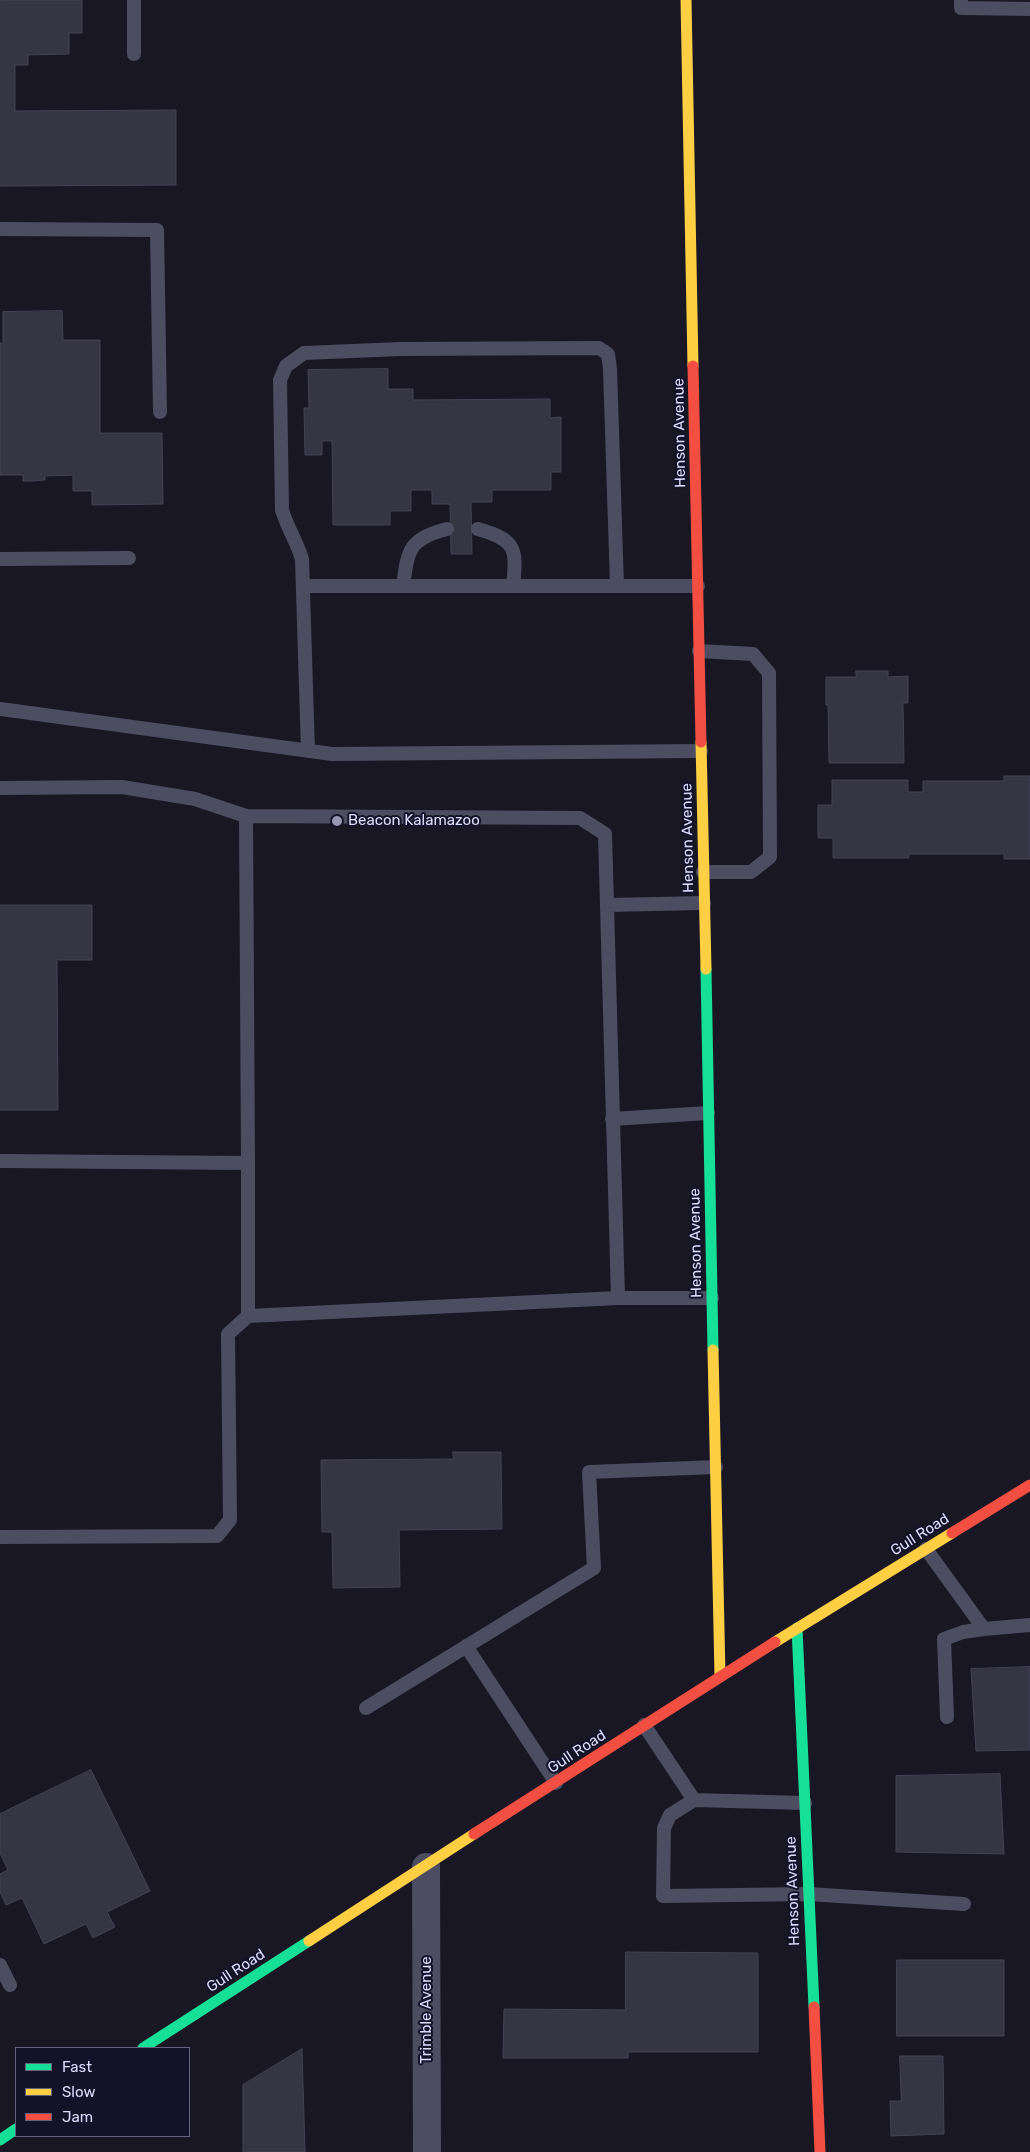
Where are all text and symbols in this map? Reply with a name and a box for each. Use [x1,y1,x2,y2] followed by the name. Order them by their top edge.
[670,378,690,488] street label: Henson Avenue
[678,783,698,893] street label: Henson Avenue
[348,812,480,830] place label: Beacon Kalamazoo
[330,814,344,828] marker: Beacon Kalamazoo
[686,1188,706,1298] street label: Henson Avenue
[887,1510,953,1560] street label: Gull Road
[545,1727,609,1777] street label: Gull Road
[782,1836,804,1946] street label: Henson Avenue
[204,1946,268,1996] street label: Gull Road
[418,1956,436,2064] street label: Trimble Avenue
[15,2047,190,2137] legend
[62,2058,92,2076] text: Fast
[62,2083,95,2101] text: Slow
[62,2108,93,2126] text: Jam

